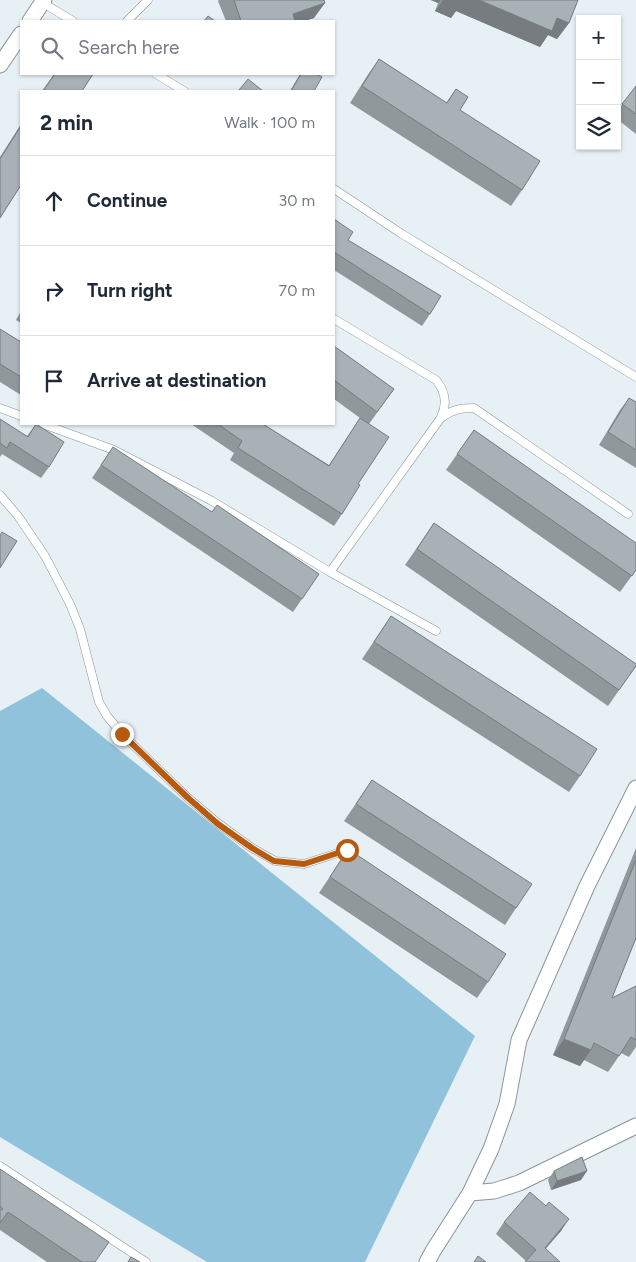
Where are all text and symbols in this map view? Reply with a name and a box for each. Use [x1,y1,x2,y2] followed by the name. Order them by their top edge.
[576,15,621,150] map controls
[576,15,621,60] button: +
[20,20,335,75] search box
[38,34,66,62] icon: search
[78,36,180,59] text: Search here
[576,60,621,105] button: −
[576,105,621,150] button: layers
[40,110,93,135] text: 2 min
[224,113,315,132] text: Walk · 100 m
[40,187,68,215] icon: ahead
[87,189,167,212] text: Continue
[278,191,315,210] text: 30 m
[40,277,68,305] icon: right
[87,279,173,302] text: Turn right
[279,281,315,300] text: 70 m
[40,367,68,395] icon: arrive
[87,369,266,392] text: Arrive at destination
[111,723,134,746] route end
[336,839,359,862] route start

